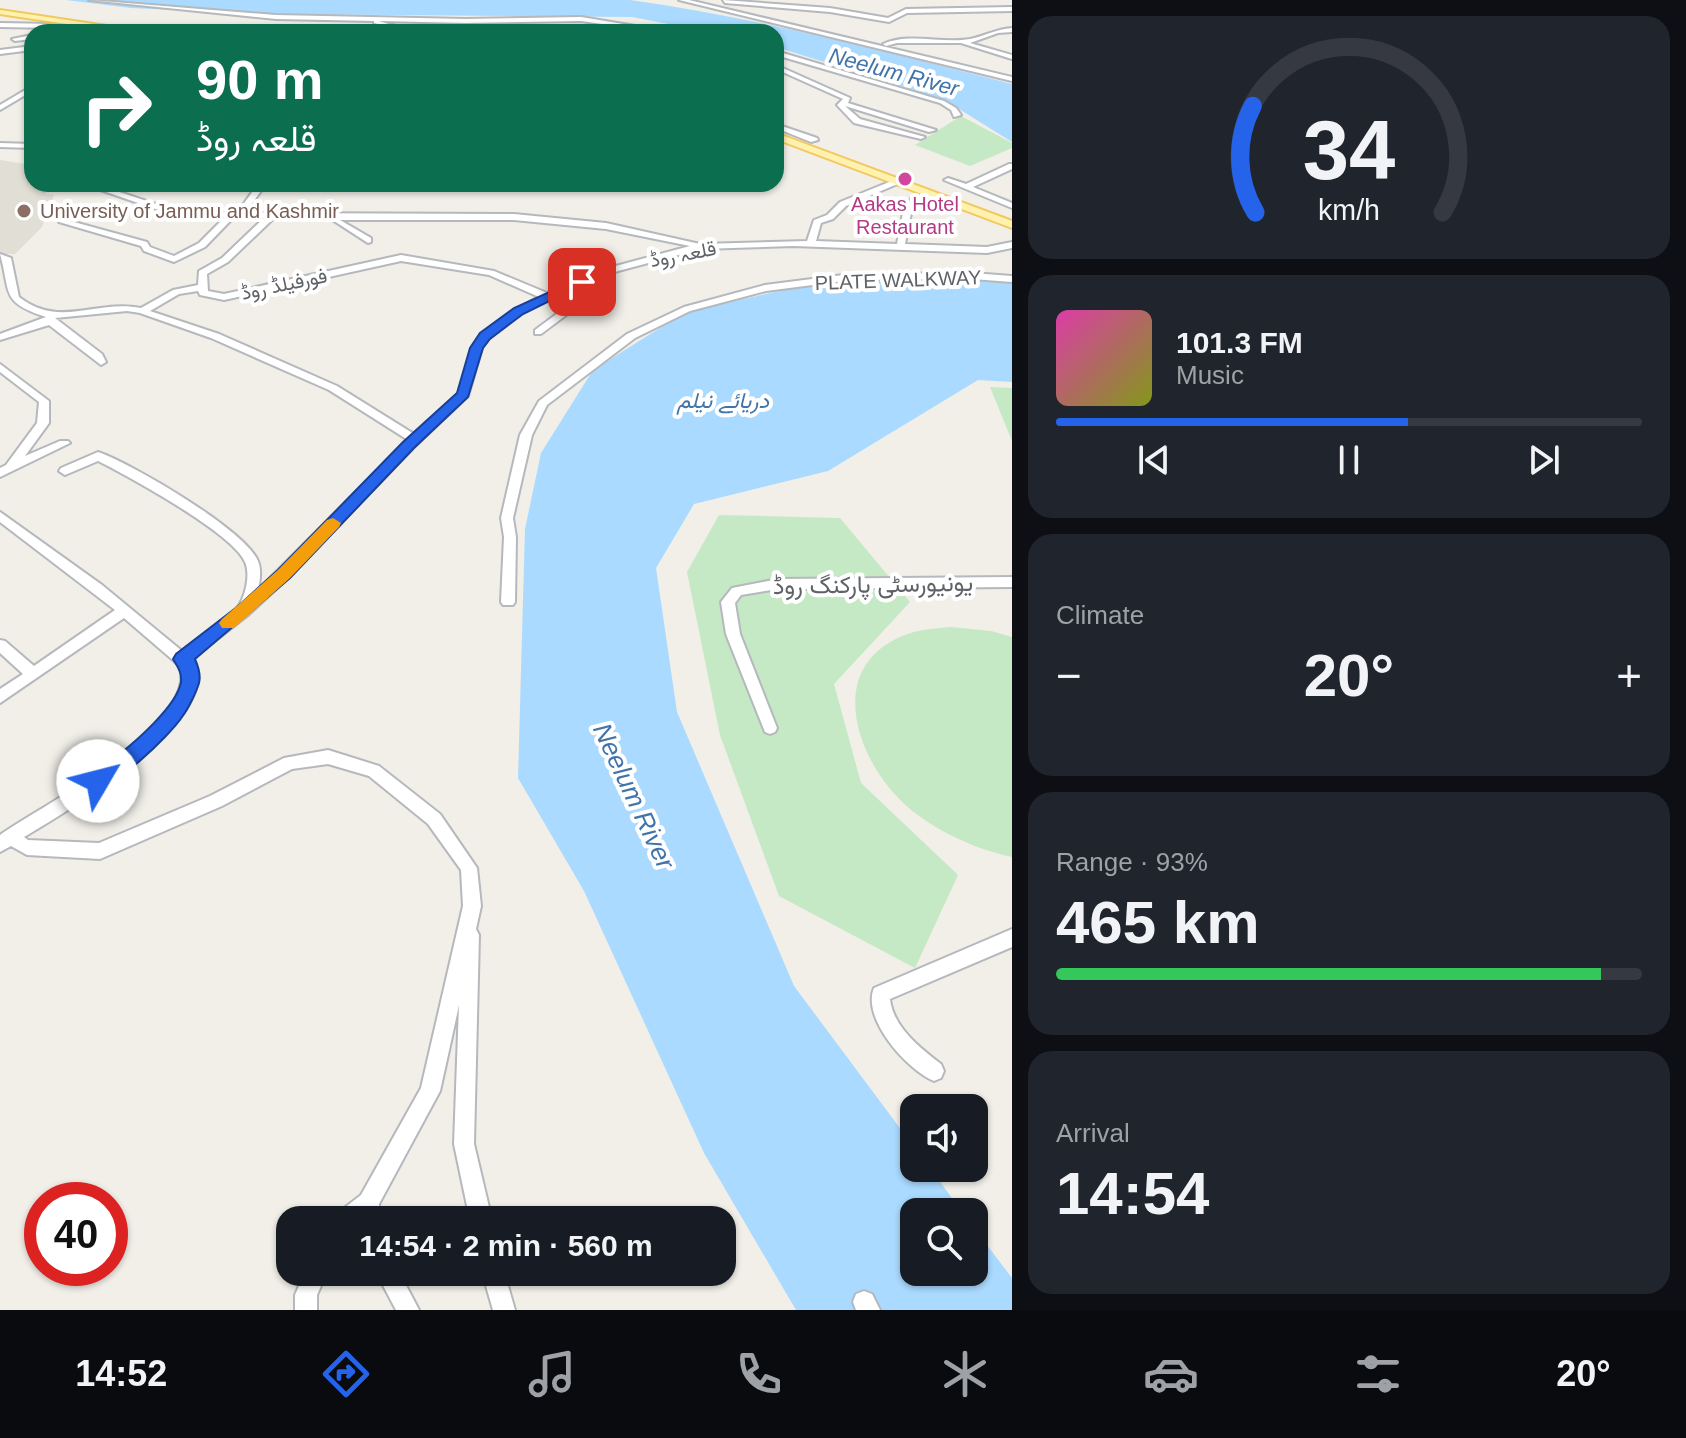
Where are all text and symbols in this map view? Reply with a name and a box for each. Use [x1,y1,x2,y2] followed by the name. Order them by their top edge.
[826,43,963,102] water label: Neelum River
[196,48,324,111] text: 90 m
[64,56,168,160] icon: right
[1303,104,1395,197] text: 34
[196,118,316,159] text: قلعہ روڈ
[896,170,914,188] marker: Aakas Hotel Restaurant
[851,193,959,238] place label: Aakas Hotel Restaurant
[1318,195,1380,227] text: km/h
[40,200,339,222] place label: University of Jammu and Kashmir
[15,202,33,220] marker: University of Jammu and Kashmir
[648,237,718,273] street label: قلعہ روڈ
[548,248,616,316] pin
[560,260,604,304] icon: arrive
[239,264,329,306] street label: فورفیلڈ روڈ
[814,266,982,294] street label: PLATE WALKWAY
[1176,326,1303,359] text: 101.3 FM
[1176,360,1244,390] text: Music
[676,388,770,415] water label: دریائے نیلم
[1132,438,1176,482] icon: previous
[1327,438,1371,482] icon: pause
[1522,438,1566,482] icon: next
[773,569,973,602] street label: یونیورسٹی پارکنگ روڈ
[1056,600,1144,630] text: Climate
[1304,642,1394,709] text: 20°
[1056,651,1082,700] text: −
[1616,651,1642,700] text: +
[587,718,681,875] water label: Neelum River
[56,739,140,823] position arrow
[1056,847,1208,877] text: Range · 93%
[1056,889,1260,956] text: 465 km
[900,1094,988,1286] map controls
[900,1094,988,1182] button: sound
[1056,1118,1130,1148] text: Arrival
[1056,1160,1209,1227] text: 14:54
[24,1182,128,1286] speed limit sign: 40
[900,1198,988,1286] button: search
[359,1229,653,1262] text: 14:54 · 2 min · 560 m
[318,1346,374,1402] icon: directions
[524,1346,580,1402] icon: music
[731,1346,787,1402] icon: phone
[937,1346,993,1402] icon: climate
[1143,1346,1199,1402] icon: car
[1350,1346,1406,1402] icon: filters
[75,1353,167,1394] text: 14:52
[1556,1353,1611,1394] text: 20°

